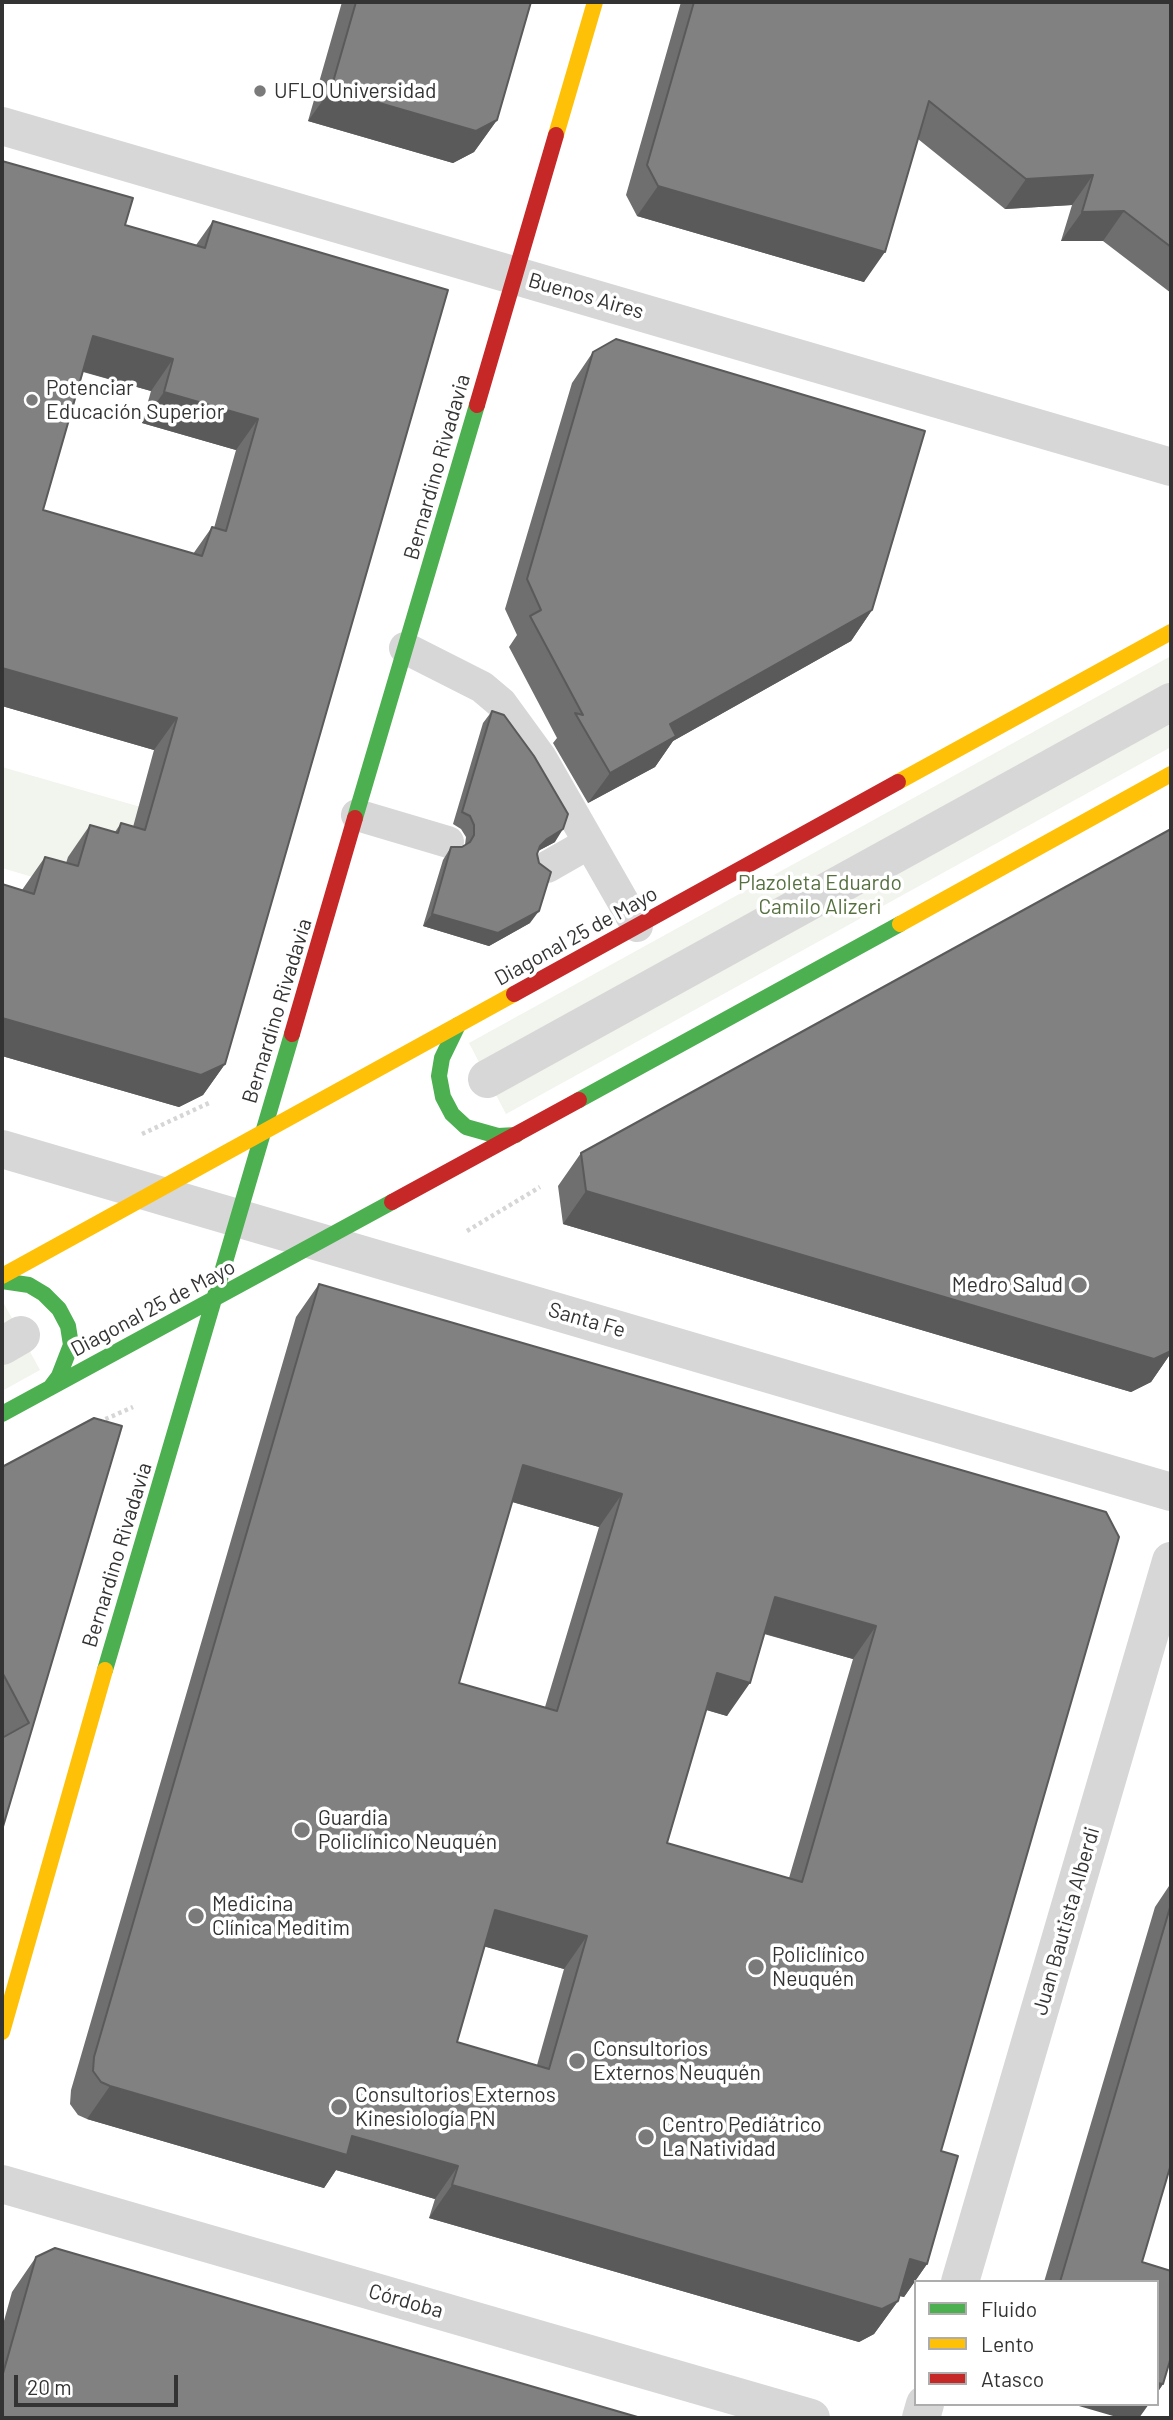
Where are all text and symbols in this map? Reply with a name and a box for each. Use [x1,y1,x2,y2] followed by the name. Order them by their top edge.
[274,78,436,104] place label: UFLO Universidad
[252,83,268,99] marker: UFLO Universidad
[525,267,647,325] street label: Buenos Aires
[398,371,476,563] street label: Bernardino Rivadavia
[46,375,224,425] place label: Potenciar Educación Superior
[24,392,40,408] marker: Potenciar Educación Superior
[738,870,902,920] park label: Plazoleta Eduardo Camilo Alizeri
[490,881,662,991] street label: Diagonal 25 de Mayo
[237,915,317,1107] street label: Bernardino Rivadavia
[67,1254,239,1362] street label: Diagonal 25 de Mayo
[952,1272,1063,1298] place label: Medro Salud
[1069,1275,1089,1295] marker: Medro Salud
[545,1297,629,1343] street label: Santa Fe
[77,1459,157,1651] street label: Bernardino Rivadavia
[318,1805,497,1855] place label: Guardia Policlínico Neuquén
[292,1820,312,1840] marker: Guardia Policlínico Neuquén
[1027,1824,1105,2018] street label: Juan Bautista Alberdi
[212,1891,350,1941] place label: Medicina Clínica Meditim
[186,1906,206,1926] marker: Medicina Clínica Meditim
[772,1942,865,1992] place label: Policlínico Neuquén
[746,1957,766,1977] marker: Policlínico Neuquén
[593,2036,761,2086] place label: Consultorios Externos Neuquén
[567,2051,587,2071] marker: Consultorios Externos Neuquén
[355,2082,556,2132] place label: Consultorios Externos Kinesiología PN
[329,2097,349,2117] marker: Consultorios Externos Kinesiología PN
[662,2112,822,2162] place label: Centro Pediátrico La Natividad
[636,2127,656,2147] marker: Centro Pediátrico La Natividad
[366,2278,446,2324] street label: Córdoba
[914,2280,1159,2406] legend
[981,2296,1037,2321] text: Fluido
[981,2331,1034,2356] text: Lento
[18,2360,182,2404] scale bar
[981,2366,1044,2391] text: Atasco
[27,2374,72,2399] text: 20 m

